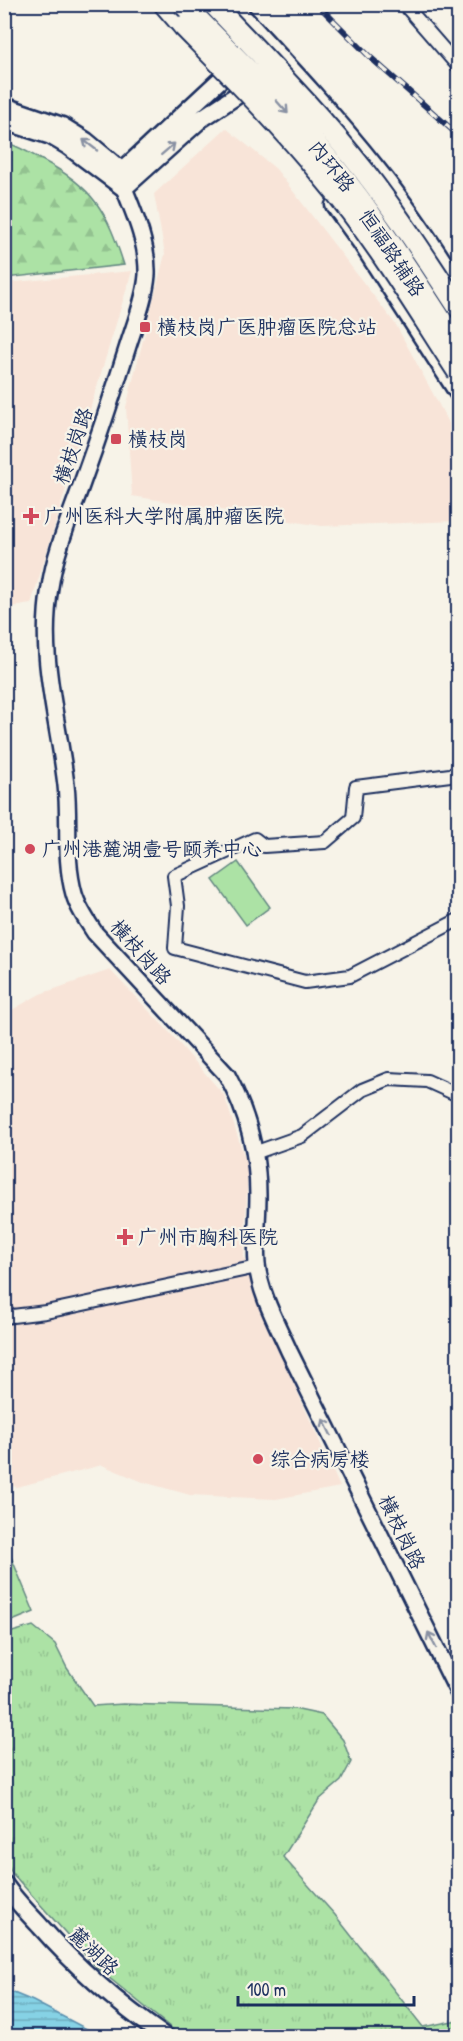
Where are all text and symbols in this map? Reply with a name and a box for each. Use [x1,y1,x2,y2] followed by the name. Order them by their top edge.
[275,99,289,114] one-way arrow
[303,134,362,198] street label: 内环路
[82,138,98,151] one-way arrow
[160,142,175,156] one-way arrow
[353,204,432,303] street label: 恒福路辅路
[157,313,377,340] place label: 横枝岗广医肿瘤医院总站
[138,320,152,334] marker: 横枝岗广医肿瘤医院总站
[47,403,99,488] street label: 横枝岗路
[128,425,188,452] place label: 横枝岗
[109,432,123,446] marker: 横枝岗
[44,502,284,529] place label: 广州医科大学附属肿瘤医院
[22,507,40,525] marker: 广州医科大学附属肿瘤医院
[42,835,262,862] place label: 广州港麓湖壹号颐养中心
[23,842,37,856] marker: 广州港麓湖壹号颐养中心
[105,913,179,991] street label: 横枝岗路
[138,1223,278,1250] place label: 广州市胸科医院
[116,1228,134,1246] marker: 广州市胸科医院
[320,1419,332,1437] one-way arrow
[270,1445,370,1472] place label: 综合病房楼
[251,1452,265,1466] marker: 综合病房楼
[373,1490,433,1575] street label: 横枝岗路
[426,1631,437,1649] one-way arrow
[63,1920,126,1982] street label: 麓湖路
[238,1969,414,2007] scale bar
[247,1977,286,2002] text: 100 m

